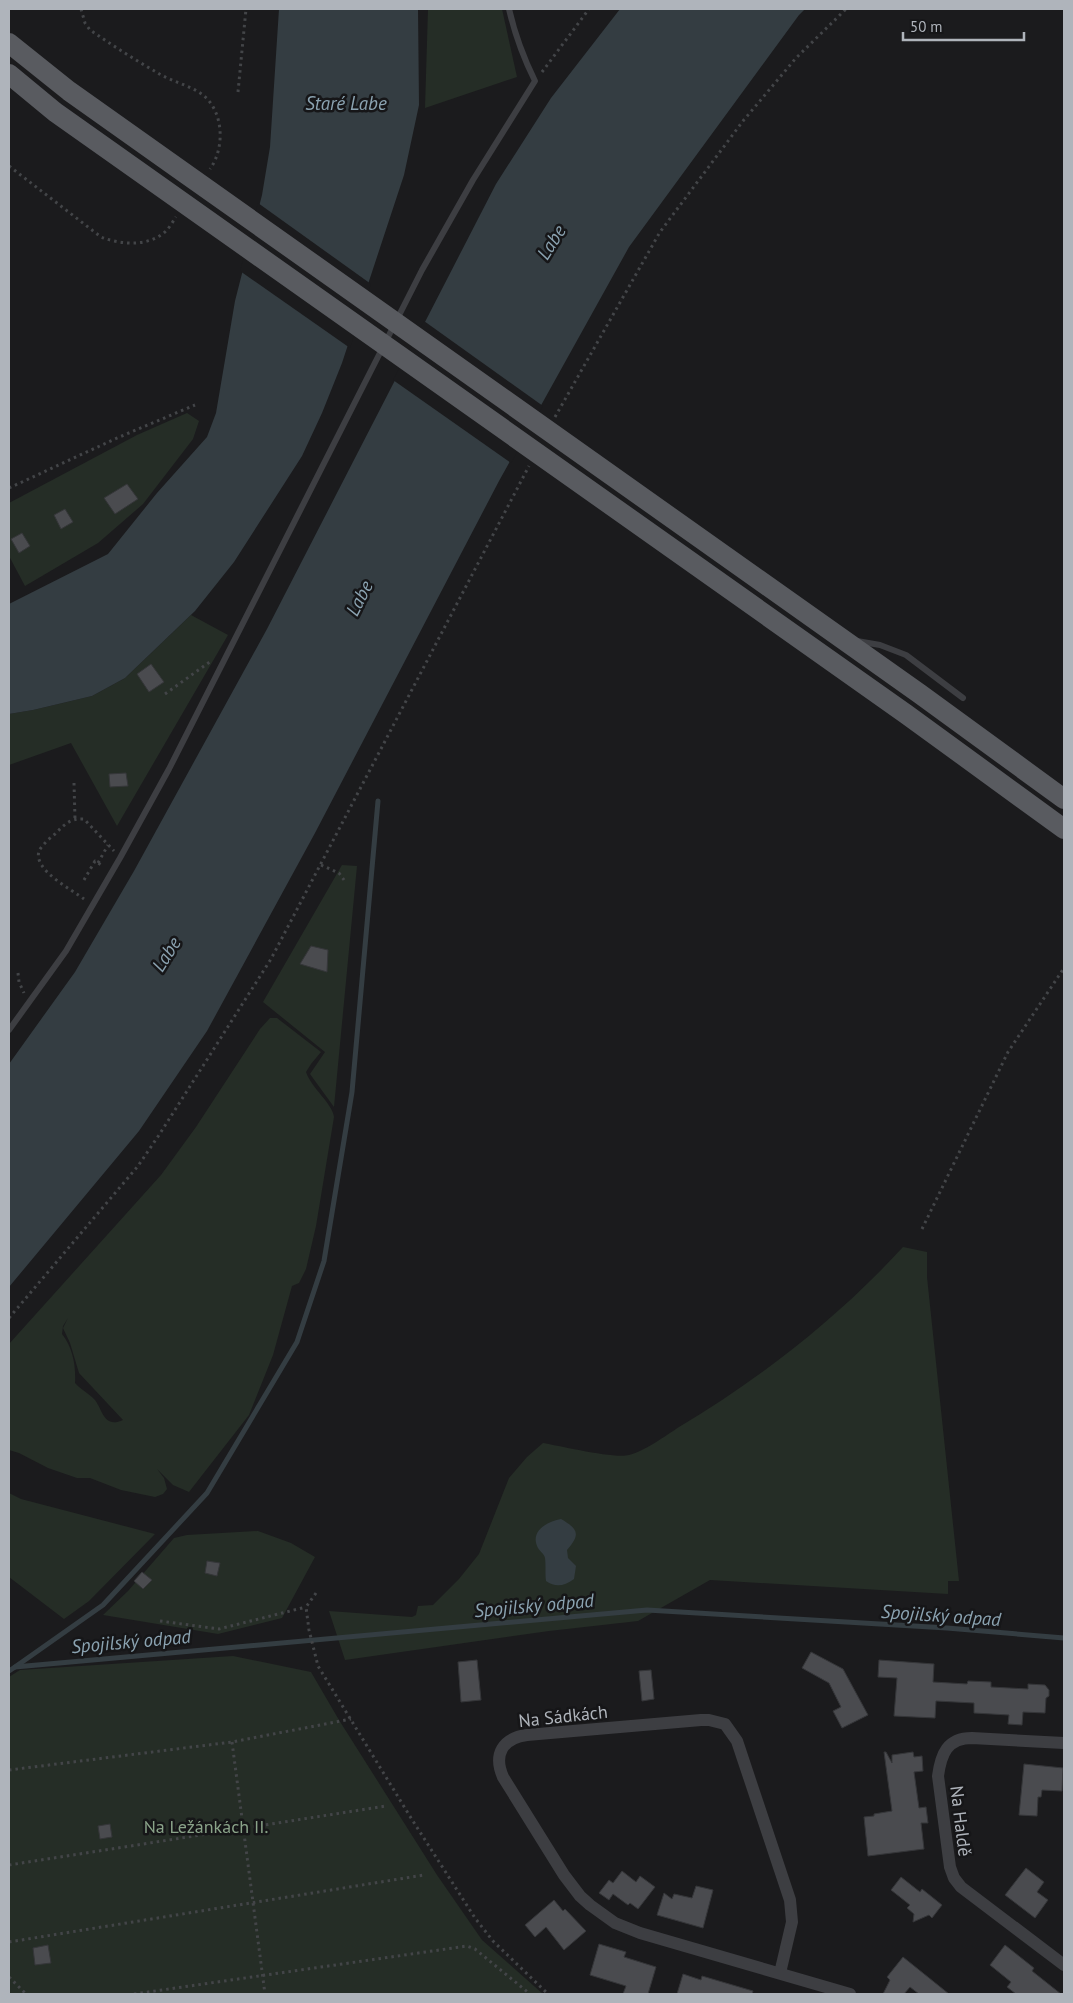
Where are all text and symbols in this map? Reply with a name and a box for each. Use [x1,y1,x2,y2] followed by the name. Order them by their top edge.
[903,10,1024,42] scale bar
[910,17,943,36] text: 50 m
[305,91,387,115] water label: Staré Labe
[531,220,571,264] water label: Labe
[340,576,378,620] water label: Labe
[146,932,186,976] water label: Labe
[473,1588,596,1622] water label: Spojilský odpad
[880,1599,1003,1631] water label: Spojilský odpad
[70,1624,193,1658] water label: Spojilský odpad
[517,1700,609,1732] street label: Na Sádkách
[945,1784,977,1858] street label: Na Haldě
[144,1815,268,1838] park label: Na Ležánkách II.

